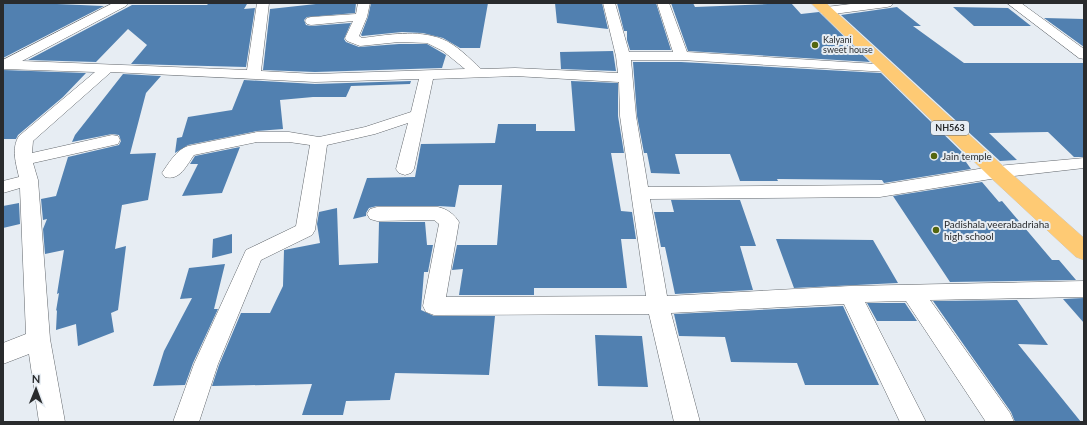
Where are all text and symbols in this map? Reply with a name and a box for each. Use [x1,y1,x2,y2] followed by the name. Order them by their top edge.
[823,34,873,55] place label: Kalyani sweet house
[810,40,820,50] marker: Kalyani sweet house
[931,121,969,135] road number: NH563
[942,150,992,162] place label: Jain temple
[929,151,939,161] marker: Jain temple
[944,218,1049,242] place label: Padishala veerabadriaha high school
[931,225,941,235] marker: Padishala veerabadriaha high school
[16,369,56,409] north arrow
[32,372,41,385] text: N

